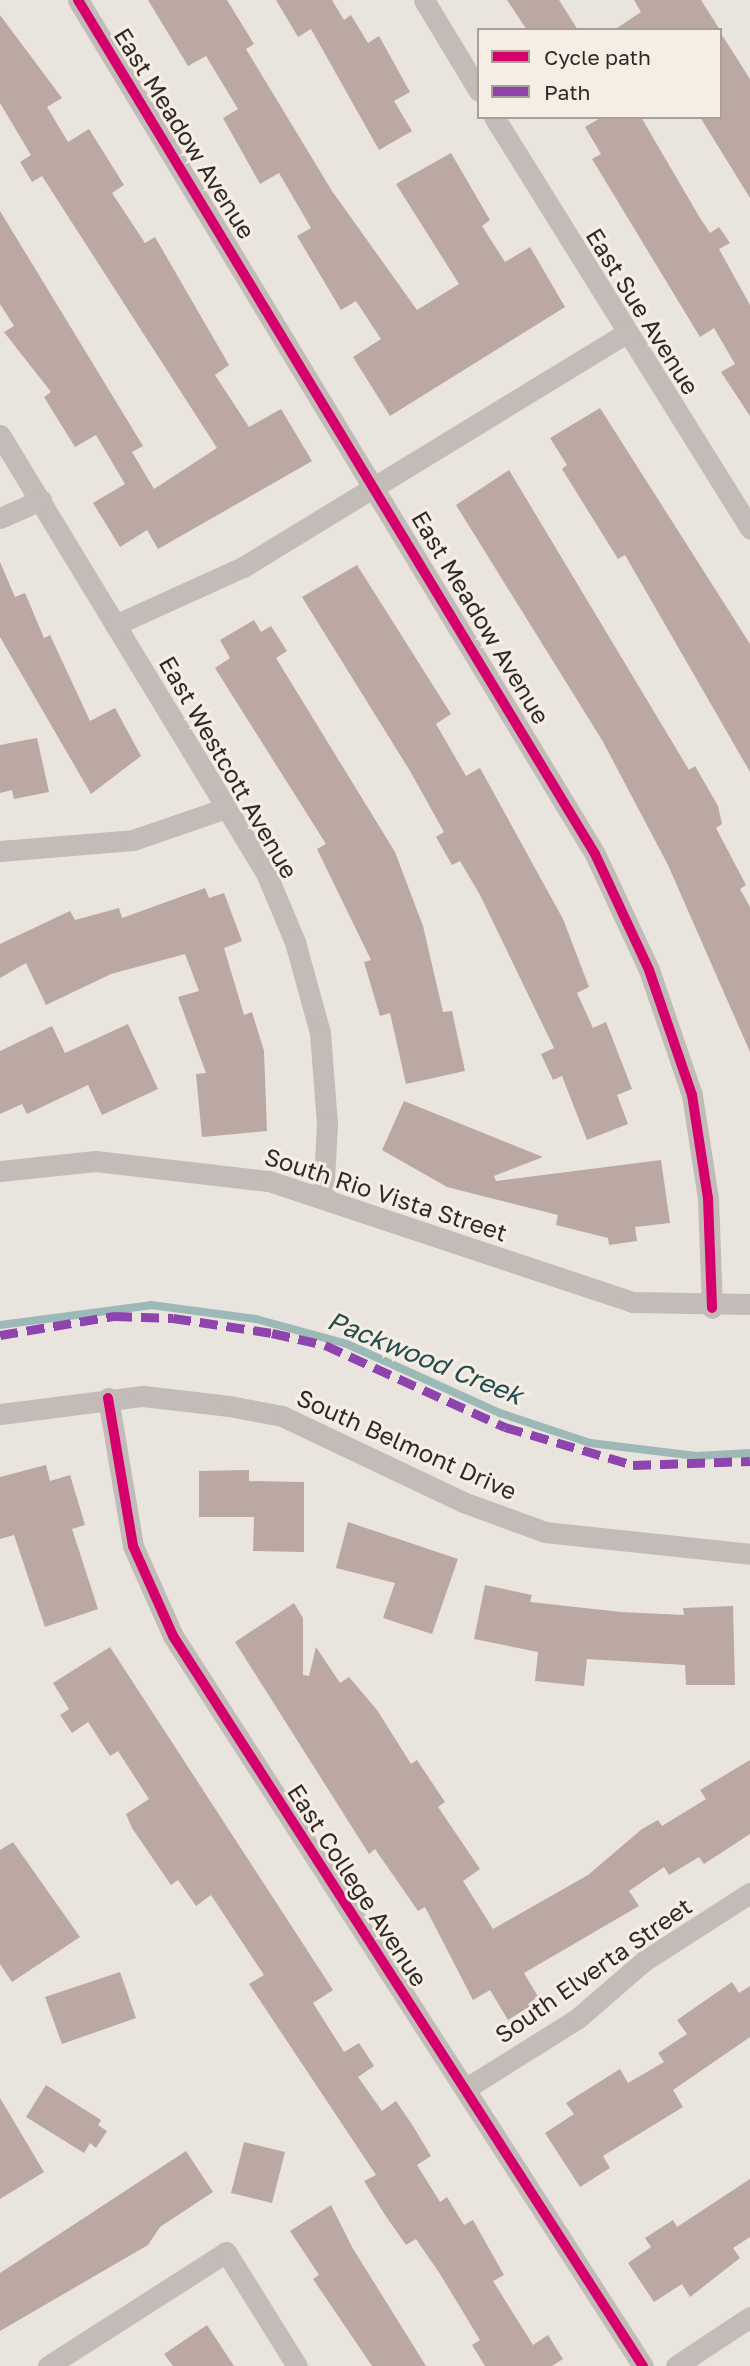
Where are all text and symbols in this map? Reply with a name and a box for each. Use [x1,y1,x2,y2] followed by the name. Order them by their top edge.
[108,22,262,244] street label: East Meadow Avenue
[477,28,722,119] legend
[544,44,651,70] text: Cycle path
[544,79,591,105] text: Path
[580,222,706,400] street label: East Sue Avenue
[406,505,556,729] street label: East Meadow Avenue
[154,651,304,883] street label: East Westcott Avenue
[261,1141,511,1247] street label: South Rio Vista Street
[323,1305,527,1411] water label: Packwood Creek
[293,1383,521,1505] street label: South Belmont Drive
[282,1778,434,1992] street label: East College Avenue
[489,1891,697,2049] street label: South Elverta Street

